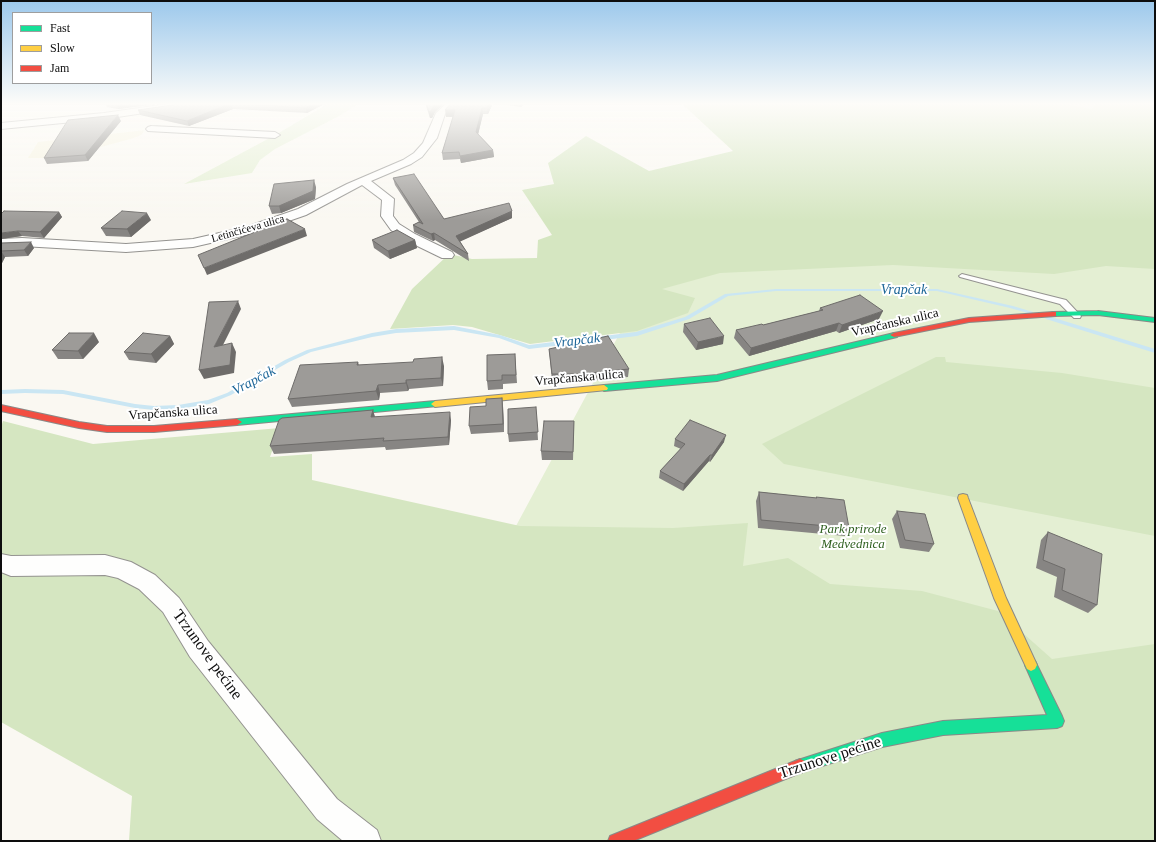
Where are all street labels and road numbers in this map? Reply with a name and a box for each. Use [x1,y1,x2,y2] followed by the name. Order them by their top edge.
[210,212,286,246] street label: Letinčićeva ulica
[850,305,940,341] street label: Vrapčanska ulica
[534,366,624,390] street label: Vrapčanska ulica
[128,402,218,424] street label: Vrapčanska ulica
[168,606,246,704] street label: Trzunove pećine
[776,732,884,784] street label: Trzunove pećine

